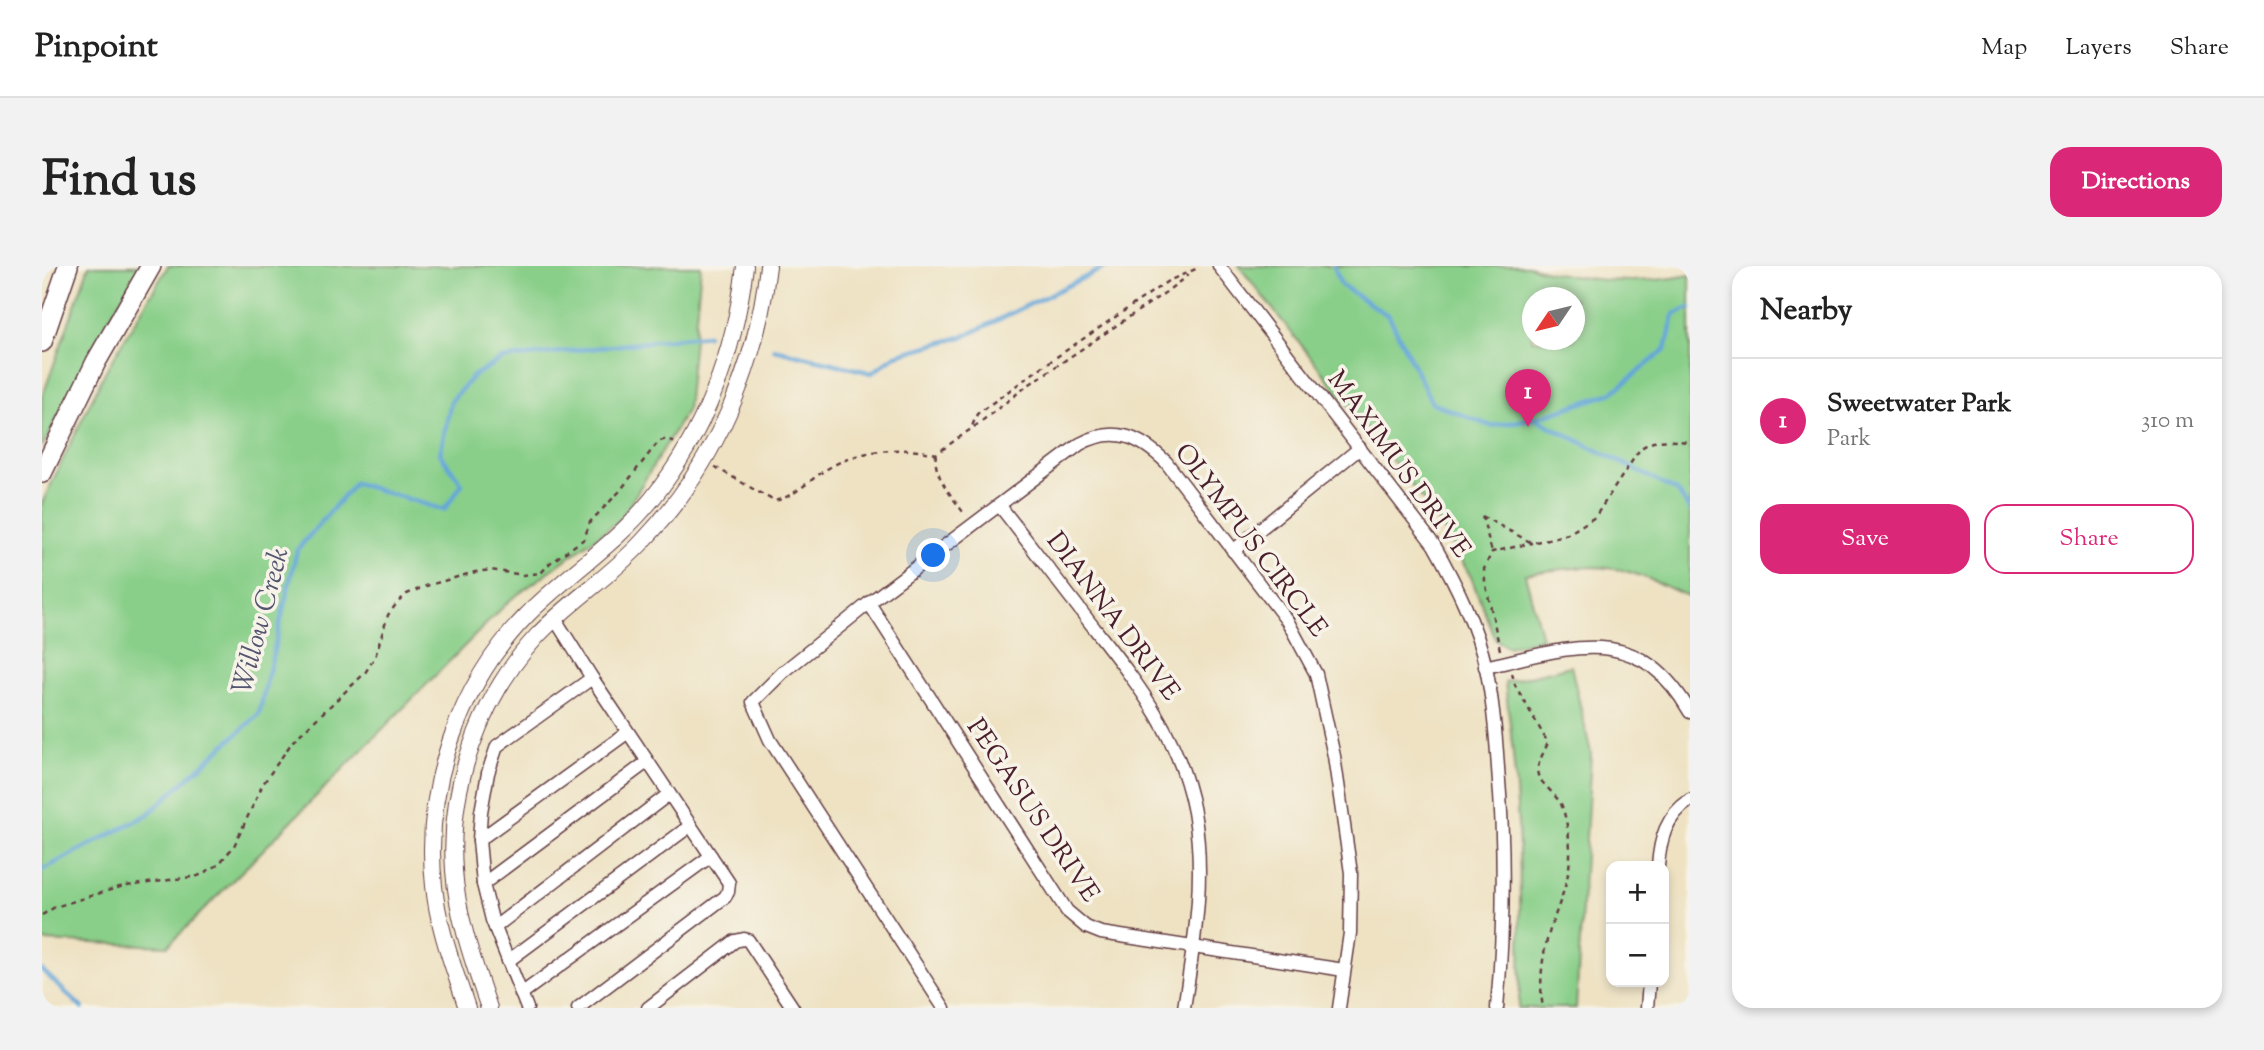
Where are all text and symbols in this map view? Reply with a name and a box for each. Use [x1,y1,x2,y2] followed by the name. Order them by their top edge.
[35,24,158,72] text: Pinpoint
[1981,31,2027,65] text: Map
[2065,31,2132,65] text: Layers
[2170,31,2229,65] text: Share
[42,147,196,217] text: Find us
[2050,147,2222,217] button: Directions
[1522,287,1585,350] north arrow
[1760,290,1852,333] text: Nearby
[1317,364,1479,567] street label: MAXIMUS DRIVE
[1505,369,1551,427] pin: 1
[1827,386,2011,423] text: Sweetwater Park
[1779,405,1787,438] text: 1
[2141,405,2194,438] text: 310 m
[1827,423,1871,456] text: Park
[1165,436,1335,646] street label: OLYMPUS CIRCLE
[1760,504,1970,574] button: Save
[1984,504,2194,574] button: Share
[1036,525,1188,709] street label: DIANNA DRIVE
[916,538,950,572] your location
[223,543,301,699] water label: Willow Creek
[957,712,1107,911] street label: PEGASUS DRIVE
[1606,861,1669,987] map controls
[1606,861,1669,924] button: +
[1606,924,1669,987] button: −

